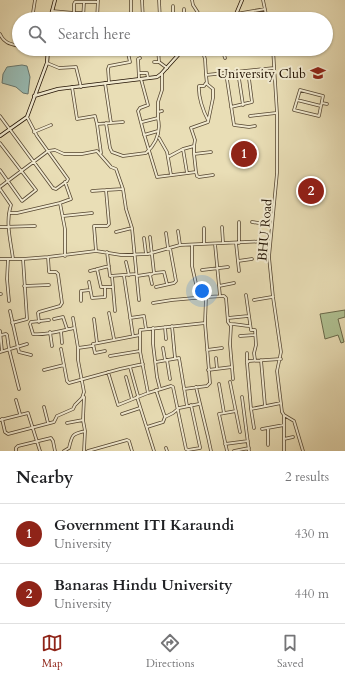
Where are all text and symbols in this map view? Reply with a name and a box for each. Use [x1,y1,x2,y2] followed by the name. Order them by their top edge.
[12,12,333,56] search box
[26,23,48,45] icon: search
[58,24,131,44] text: Search here
[309,64,327,82] school or university icon: University Club
[217,65,306,83] place label: University Club
[231,139,257,169] pin: 1
[298,176,324,206] pin: 2
[253,198,277,262] street label: BHU Road
[192,281,212,301] your location
[16,466,73,489] text: Nearby
[285,468,329,486] text: 2 results
[54,515,234,535] text: Government ITI Karaundi
[26,525,32,543] text: 1
[295,525,329,543] text: 430 m
[54,535,112,553] text: University
[54,575,232,595] text: Banaras Hindu University
[26,585,32,603] text: 2
[295,585,329,603] text: 440 m
[54,595,112,613] text: University
[41,632,63,671] tab: Map
[146,632,194,671] tab: Directions
[277,632,304,671] tab: Saved

